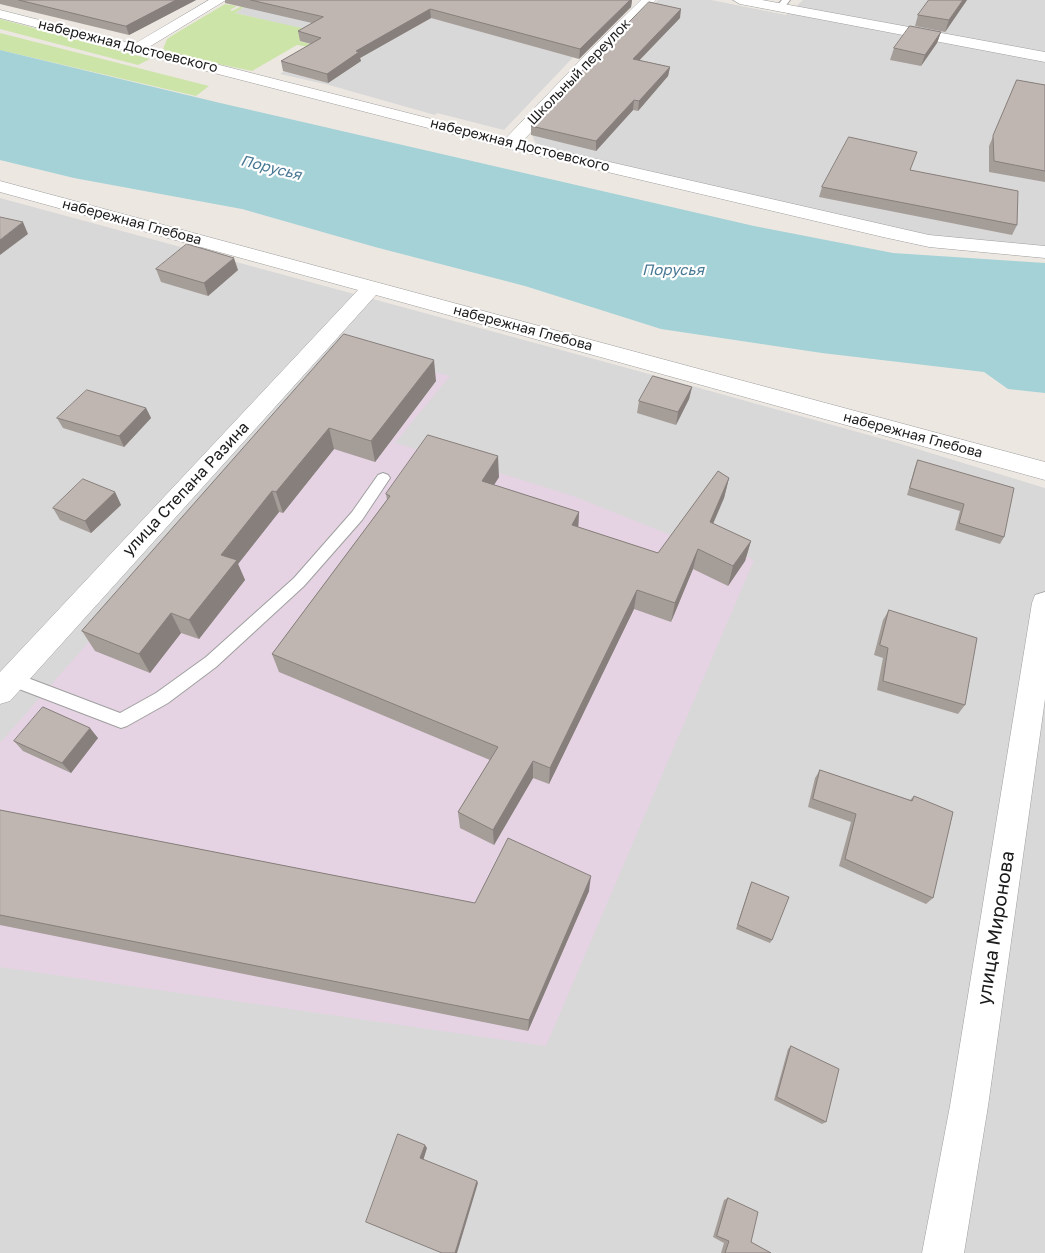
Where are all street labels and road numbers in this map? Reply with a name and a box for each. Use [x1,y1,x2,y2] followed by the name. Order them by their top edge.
[524,15,634,129] street label: Школьный переулок
[37,16,219,76] street label: набережная Достоевского
[429,115,611,175] street label: набережная Достоевского
[60,195,204,249] street label: набережная Глебова
[451,301,595,355] street label: набережная Глебова
[841,408,985,462] street label: набережная Глебова
[119,418,253,560] street label: улица Степана Разина
[973,849,1019,1007] street label: улица Миронова

